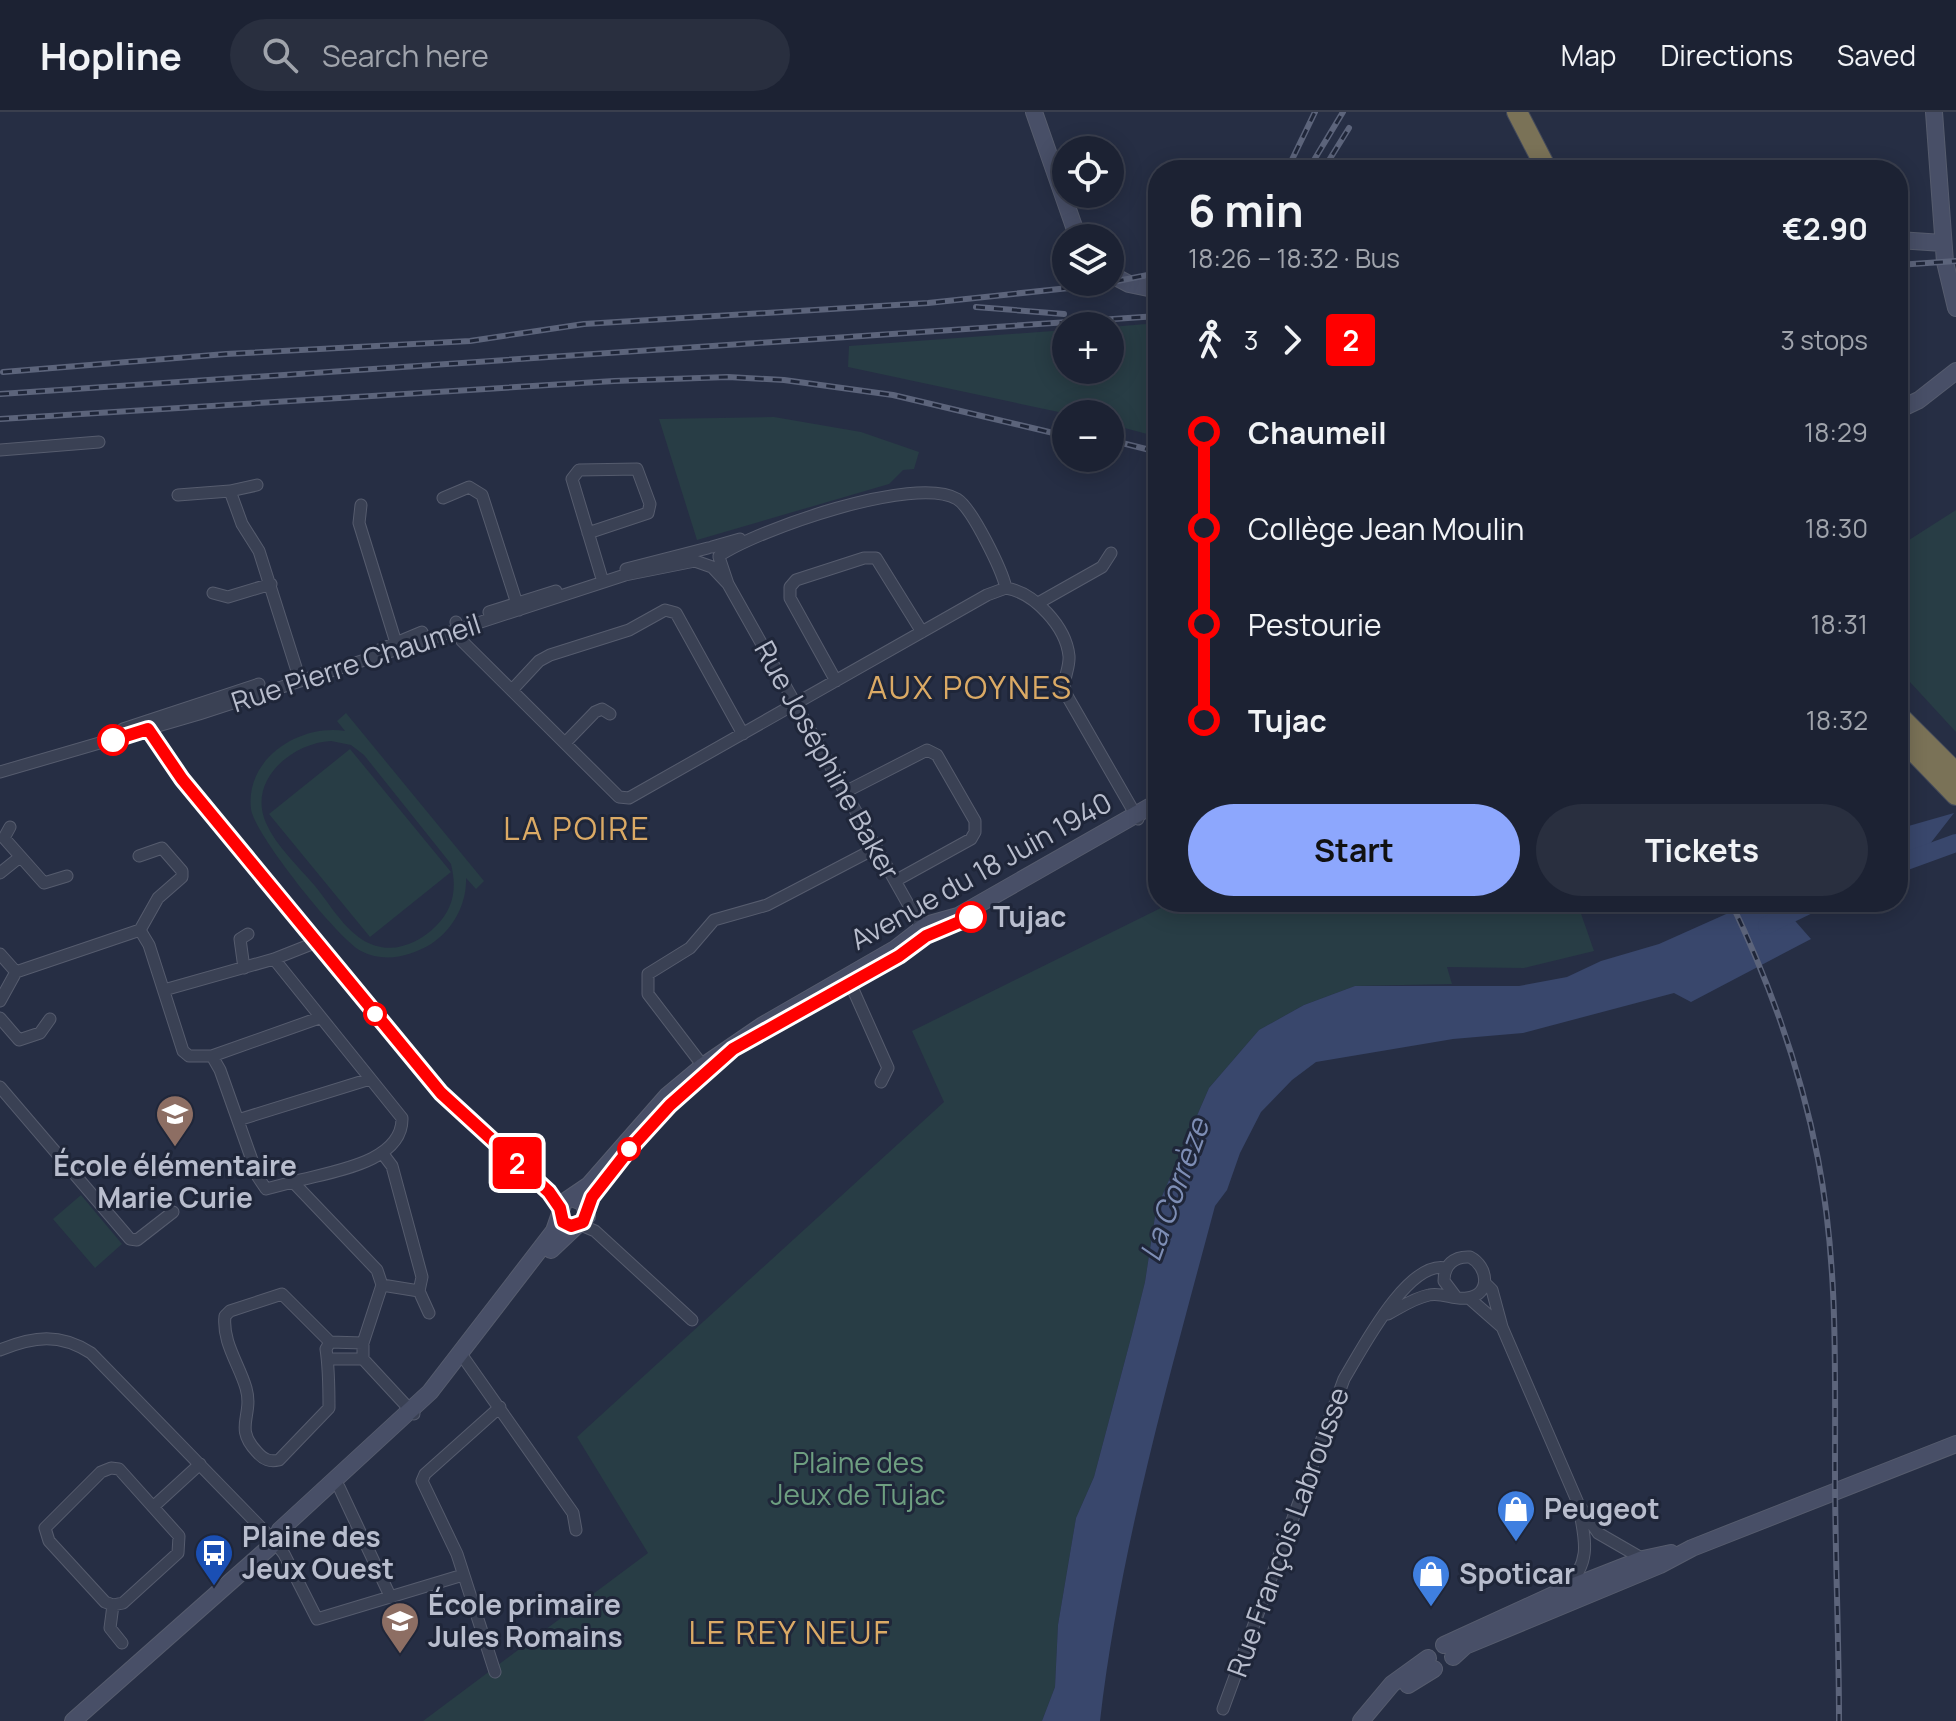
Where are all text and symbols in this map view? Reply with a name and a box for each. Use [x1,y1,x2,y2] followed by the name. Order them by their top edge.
[230,19,790,91] search box
[40,29,182,81] text: Hopline
[258,33,302,77] icon: search
[322,35,489,76] text: Search here
[1561,36,1616,74] text: Map
[1660,36,1793,74] text: Directions
[1837,36,1916,74] text: Saved
[1052,136,1124,472] map controls
[1052,136,1124,208] button: locate
[1188,180,1304,240] text: 6 min
[1782,208,1868,249] text: €2.90
[1052,224,1124,296] button: layers
[1188,240,1400,276] text: 18:26 – 18:32 · Bus
[1052,312,1124,384] button: +
[1188,318,1232,362] icon: walk
[1270,318,1314,362] icon: forward
[1342,321,1359,359] text: 2
[1244,322,1258,358] text: 3
[1781,322,1868,358] text: 3 stops
[1052,400,1124,472] button: −
[1248,412,1387,453] text: Chaumeil
[1804,414,1868,450] text: 18:29
[1248,508,1524,549] text: Collège Jean Moulin
[1805,510,1868,546] text: 18:30
[226,604,485,720] street label: Rue Pierre Chaumeil
[1248,604,1382,645] text: Pestourie
[1810,606,1868,642] text: 18:31
[746,633,909,886] street label: Rue Joséphine Baker
[867,665,1073,709] district label: AUX POYNES
[1248,700,1327,741] text: Tujac
[1806,702,1868,738] text: 18:32
[98,725,128,755] unlabelled marker
[843,782,1118,958] street label: Avenue du 18 Juin 1940
[1188,804,1520,896] button: Start
[1536,804,1868,896] button: Tickets
[503,806,651,850] district label: LA POIRE
[993,897,1066,935] place label: Tujac
[956,902,986,932] marker: Tujac
[364,1003,386,1025] unlabelled marker
[154,1093,196,1148] school or university icon: École élémentaire Marie Curie
[1129,1111,1219,1266] water label: La Corrèze
[491,1137,543,1189] line badge: 2
[618,1138,640,1160] unlabelled marker
[509,1144,525,1182] text: 2
[53,1146,297,1216] place label: École élémentaire Marie Curie
[1217,1382,1357,1682] street label: Rue François Labrousse
[771,1443,945,1513] park label: Plaine des Jeux de Tujac
[1495,1488,1537,1543] shop icon: Peugeot
[1544,1489,1660,1527] place label: Peugeot
[242,1517,394,1587] place label: Plaine des Jeux Ouest
[193,1532,235,1587] bus stop icon: Plaine des Jeux Ouest
[1410,1553,1452,1608] shop icon: Spoticar
[1459,1554,1575,1592] place label: Spoticar
[428,1585,623,1655] place label: École primaire Jules Romains
[379,1600,421,1655] school or university icon: École primaire Jules Romains
[688,1610,892,1654] district label: LE REY NEUF

